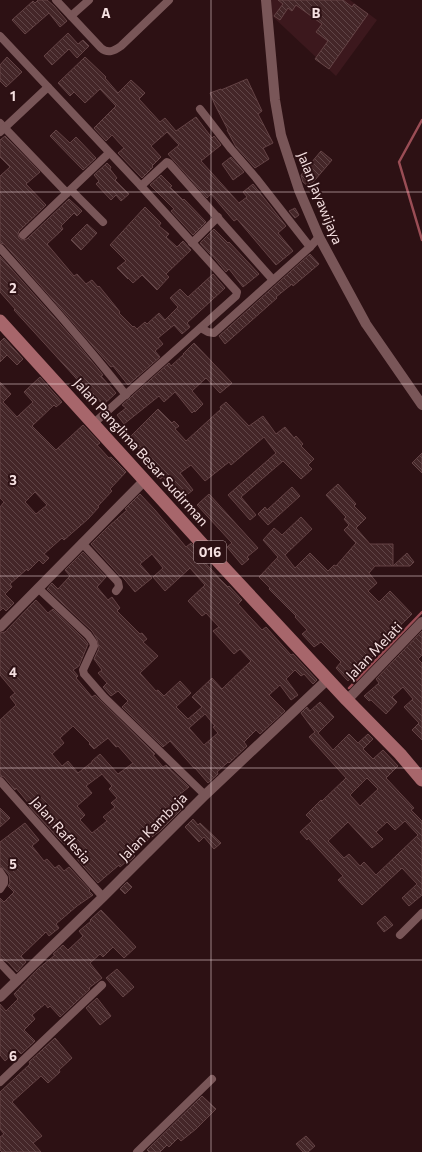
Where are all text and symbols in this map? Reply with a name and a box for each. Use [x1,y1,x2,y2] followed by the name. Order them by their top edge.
[101,5,111,21] text: A
[312,5,321,21] text: B
[10,88,16,104] text: 1
[294,149,347,247] street label: Jalan Jayawijaya
[9,280,17,296] text: 2
[70,374,212,529] street label: Jalan Panglima Besar Sudirman
[9,472,17,488] text: 3
[194,541,226,563] road number: 016
[342,618,405,683] street label: Jalan Melati
[9,664,17,680] text: 4
[115,789,190,864] street label: Jalan Kamboja
[28,793,95,867] street label: Jalan Raflesia
[9,856,17,872] text: 5
[9,1048,17,1064] text: 6

